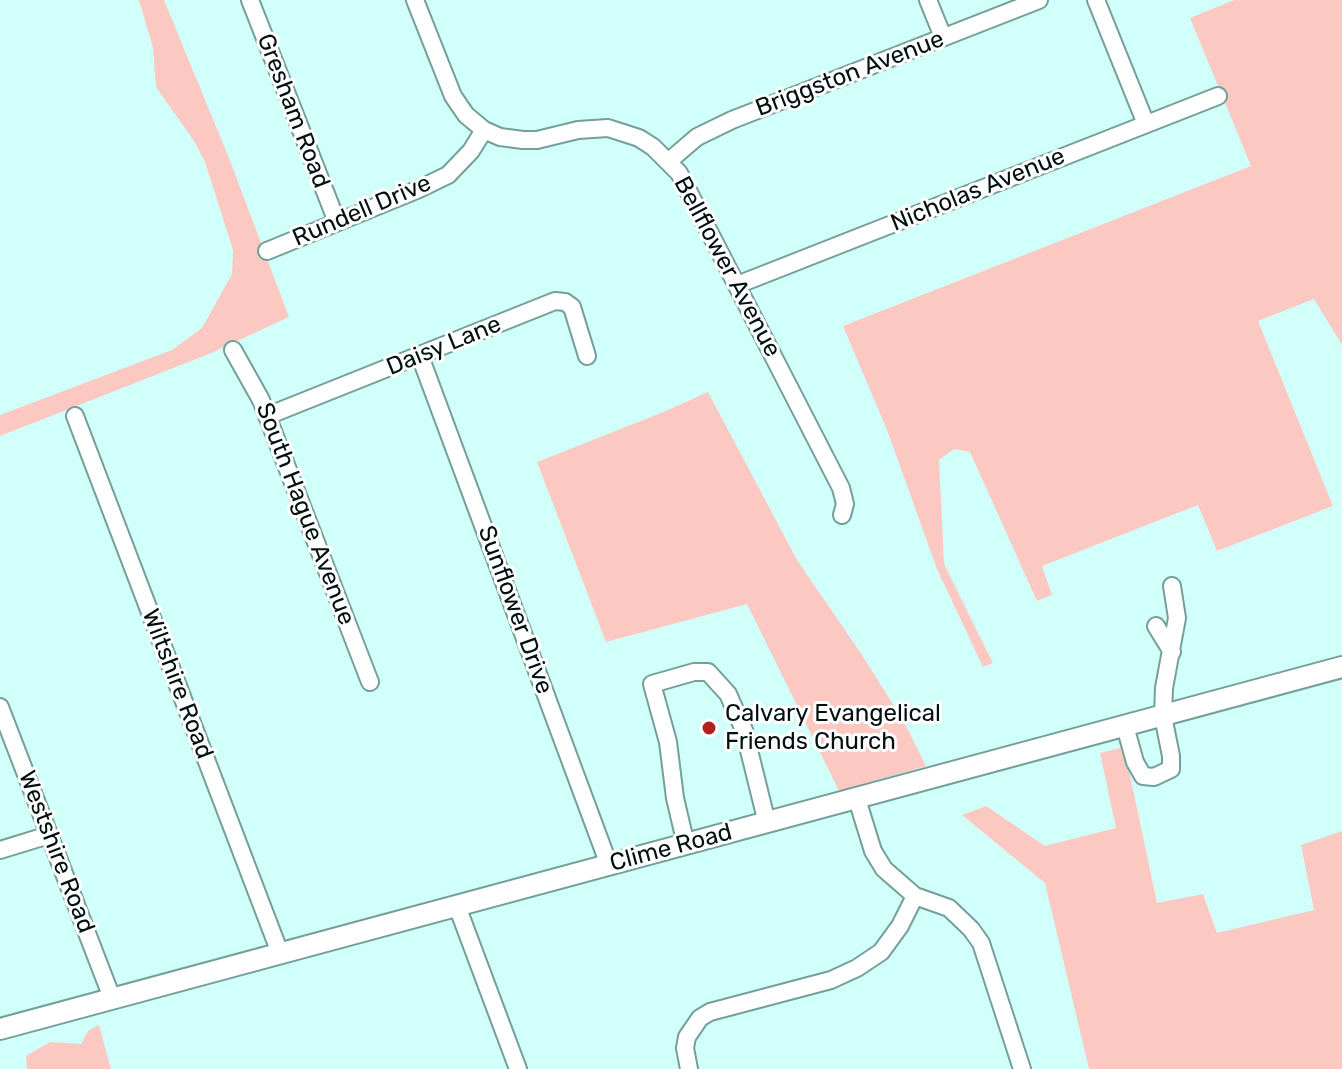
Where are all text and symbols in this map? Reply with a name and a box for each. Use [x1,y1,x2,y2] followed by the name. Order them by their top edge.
[752,25,948,123] street label: Briggston Avenue
[250,30,336,192] street label: Gresham Road
[887,142,1069,238] street label: Nicholas Avenue
[288,169,436,253] street label: Rundell Drive
[667,172,787,362] street label: Bellflower Avenue
[382,310,506,382] street label: Daisy Lane
[249,399,361,629] street label: South Hague Avenue
[471,522,559,698] street label: Sunflower Drive
[135,605,219,763] street label: Wiltshire Road
[725,700,941,756] place label: Calvary Evangelical Friends Church
[700,719,718,737] marker: Calvary Evangelical Friends Church
[12,767,100,937] street label: Westshire Road
[607,818,735,878] street label: Clime Road

